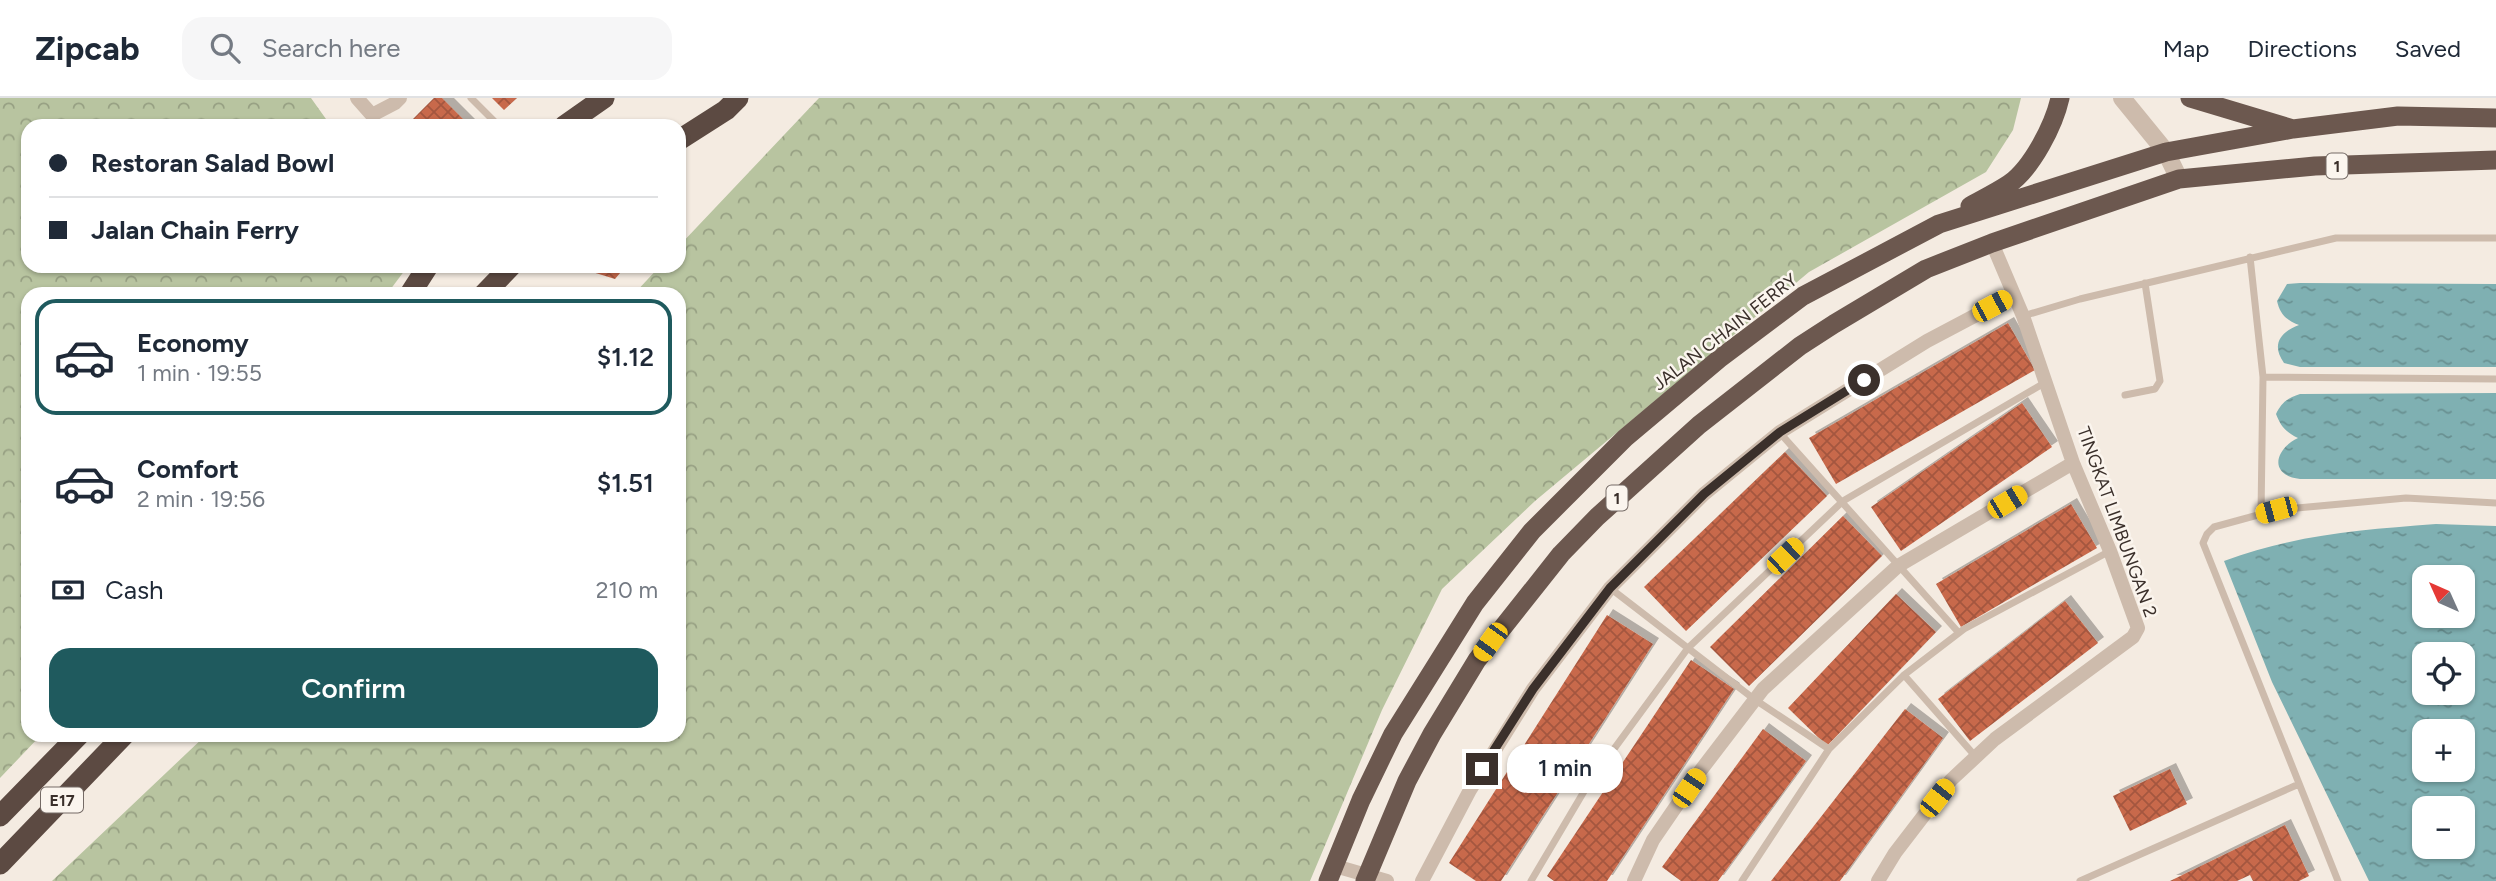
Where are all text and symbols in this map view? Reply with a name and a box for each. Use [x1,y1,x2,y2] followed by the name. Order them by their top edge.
[182,17,672,80] search box
[35,29,140,68] text: Zipcab
[206,29,244,67] icon: search
[262,32,401,64] text: Search here
[2163,34,2209,63] text: Map
[2247,34,2357,63] text: Directions
[2395,34,2461,63] text: Saved
[91,147,334,179] text: Restoran Salad Bowl
[2326,153,2348,178] road number: 1
[91,214,299,246] text: Jalan Chain Ferry
[1648,269,1802,395] street label: JALAN CHAIN FERRY
[1969,287,2016,325] car
[53,326,116,389] icon: car
[137,327,249,359] text: Economy
[597,341,654,373] text: $1.12
[137,359,262,387] text: 1 min · 19:55
[1848,364,1880,396] route start
[2072,424,2162,620] street label: TINGKAT LIMBUNGAN 2
[53,452,116,515] icon: car
[137,453,239,485] text: Comfort
[597,467,654,499] text: $1.51
[1984,482,2031,522] car
[137,485,265,513] text: 2 min · 19:56
[1606,486,1628,510] road number: 1
[2253,494,2300,526] car
[1763,534,1808,578] car
[2412,565,2474,628] north arrow
[2412,565,2475,859] map controls
[49,571,87,609] icon: cash
[105,574,164,606] text: Cash
[596,576,658,604] text: 210 m
[1470,619,1511,665] car
[2412,642,2475,705] button: locate
[49,648,658,728] button: Confirm
[2412,719,2475,782] button: +
[1506,744,1622,794] callout: 1 min
[1466,753,1498,785] route end
[1538,754,1592,782] text: 1 min
[1669,765,1710,811] car
[1916,775,1959,821] car
[41,788,83,813] road number: E17
[2412,796,2475,859] button: −

